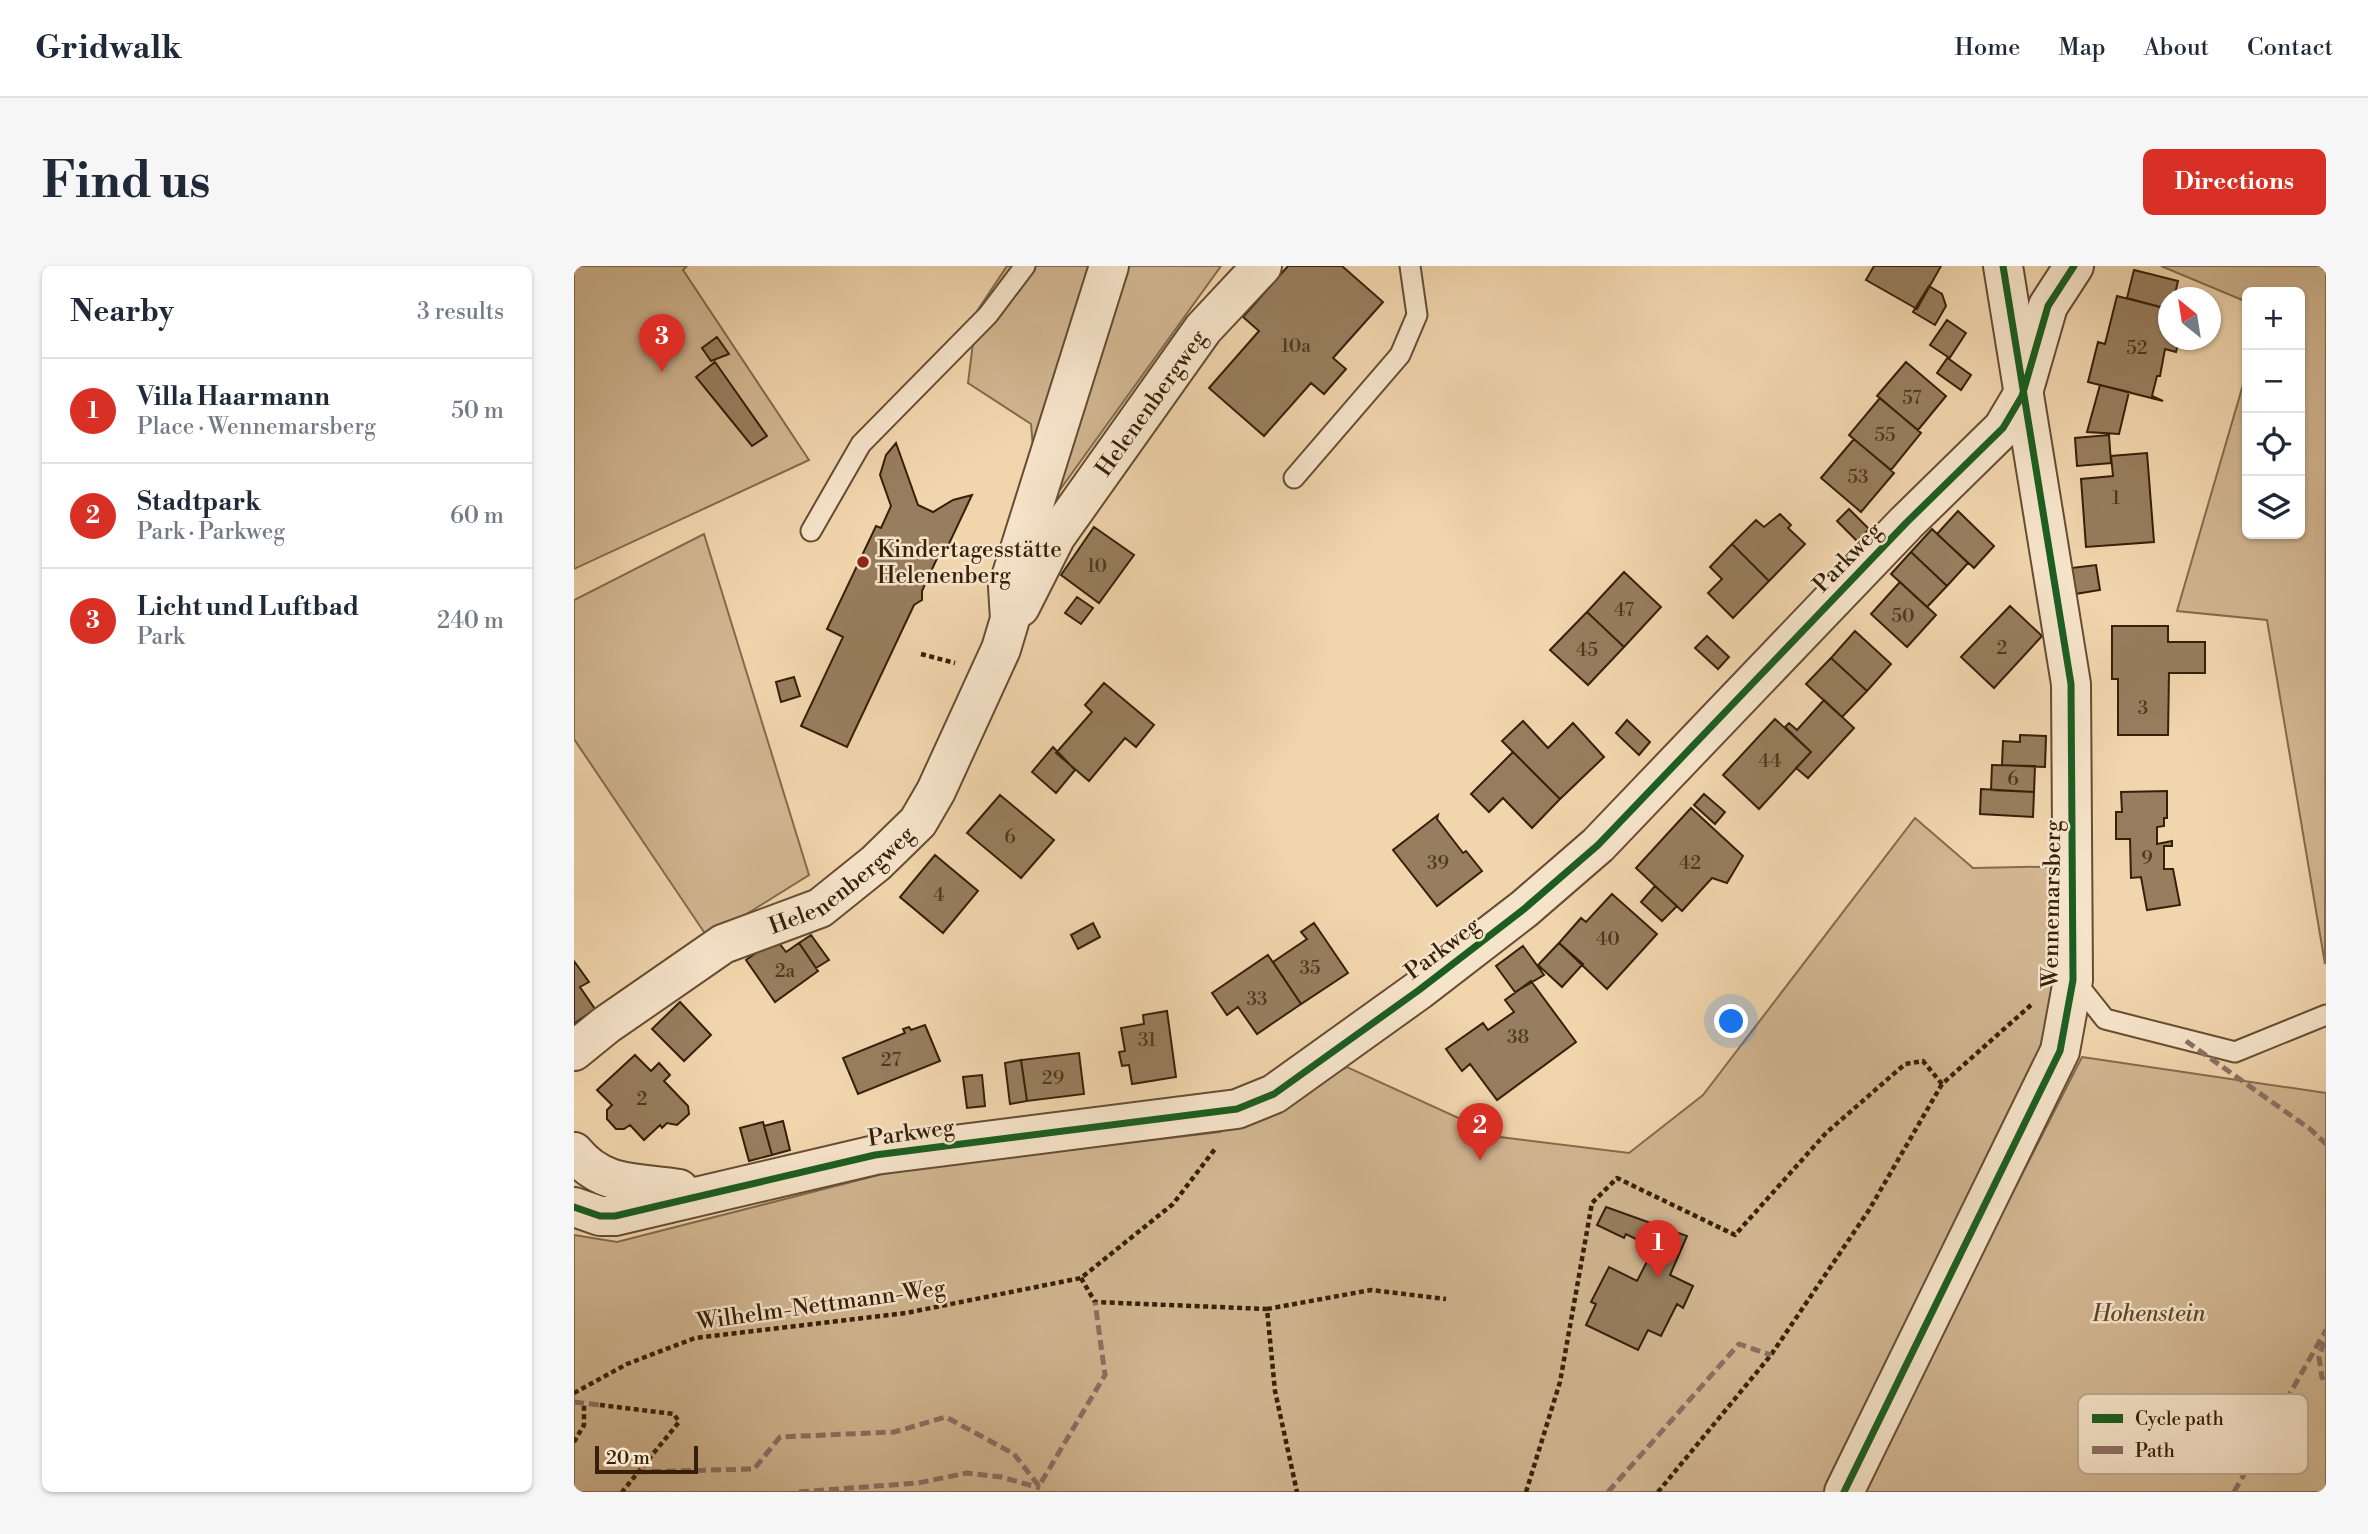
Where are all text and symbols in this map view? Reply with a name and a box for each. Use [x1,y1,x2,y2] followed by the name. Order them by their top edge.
[35,28,182,69] text: Gridwalk
[1955,33,2020,63] text: Home
[2058,33,2106,63] text: Map
[2144,33,2209,63] text: About
[2247,33,2333,63] text: Contact
[2143,149,2326,215] button: Directions
[42,152,211,213] text: Find us
[2158,287,2221,350] north arrow
[2242,287,2305,539] map controls
[2242,287,2305,350] button: +
[70,293,174,331] text: Nearby
[417,298,504,326] text: 3 results
[639,314,685,372] pin: 3
[1090,325,1213,482] street label: Helenenbergweg
[1281,334,1311,358] house number: 10a
[2126,336,2148,360] house number: 52
[2242,350,2305,413] button: −
[137,381,330,413] text: Villa Haarmann
[1902,386,1922,410] house number: 57
[87,397,99,425] text: 1
[451,397,504,425] text: 50 m
[137,413,376,441] text: Place · Wennemarsberg
[2242,413,2305,476] button: locate
[1875,423,1895,447] house number: 55
[1848,465,1868,489] house number: 53
[2242,476,2305,539] button: layers
[137,486,261,518] text: Stadtpark
[2112,486,2120,510] house number: 1
[86,502,100,530] text: 2
[450,502,504,530] text: 60 m
[1807,517,1888,599] street label: Parkweg
[137,518,285,546] text: Park · Parkweg
[877,536,1062,590] place label: Kindertagesstätte Helenenberg
[855,554,871,570] marker: Kindertagesstätte Helenenberg
[1087,554,1107,578] house number: 10
[137,591,359,623] text: Licht und Luftbad
[1614,598,1634,622] house number: 47
[1891,604,1915,628] house number: 50
[86,607,100,635] text: 3
[437,607,504,635] text: 240 m
[137,623,185,651] text: Park
[1997,636,2007,660] house number: 2
[1576,638,1598,662] house number: 45
[2138,696,2148,720] house number: 3
[1759,749,1782,773] house number: 44
[2007,767,2019,791] house number: 6
[765,820,921,941] street label: Helenenbergweg
[2037,820,2067,989] street label: Wennemarsberg
[1004,825,1016,849] house number: 6
[2141,846,2153,870] house number: 9
[1427,851,1449,875] house number: 39
[1679,851,1701,875] house number: 42
[933,883,945,907] house number: 4
[1399,911,1486,986] street label: Parkweg
[1596,927,1620,951] house number: 40
[1300,956,1320,980] house number: 35
[775,959,796,983] house number: 2a
[1247,987,1267,1011] house number: 33
[1714,1004,1748,1038] your location
[1507,1025,1529,1049] house number: 38
[1138,1028,1156,1052] house number: 31
[881,1048,902,1072] house number: 27
[1042,1066,1064,1090] house number: 29
[637,1087,647,1111] house number: 2
[1457,1103,1503,1161] pin: 2
[866,1113,956,1153] street label: Parkweg
[1635,1220,1681,1278] pin: 1
[694,1274,947,1336] street label: Wilhelm-Nettmann-Weg
[2091,1300,2207,1328] park label: Hohenstein
[2078,1394,2308,1474] legend
[2135,1407,2224,1431] text: Cycle path
[2135,1439,2175,1463] text: Path
[595,1443,698,1475] scale bar
[606,1446,650,1470] text: 20 m

